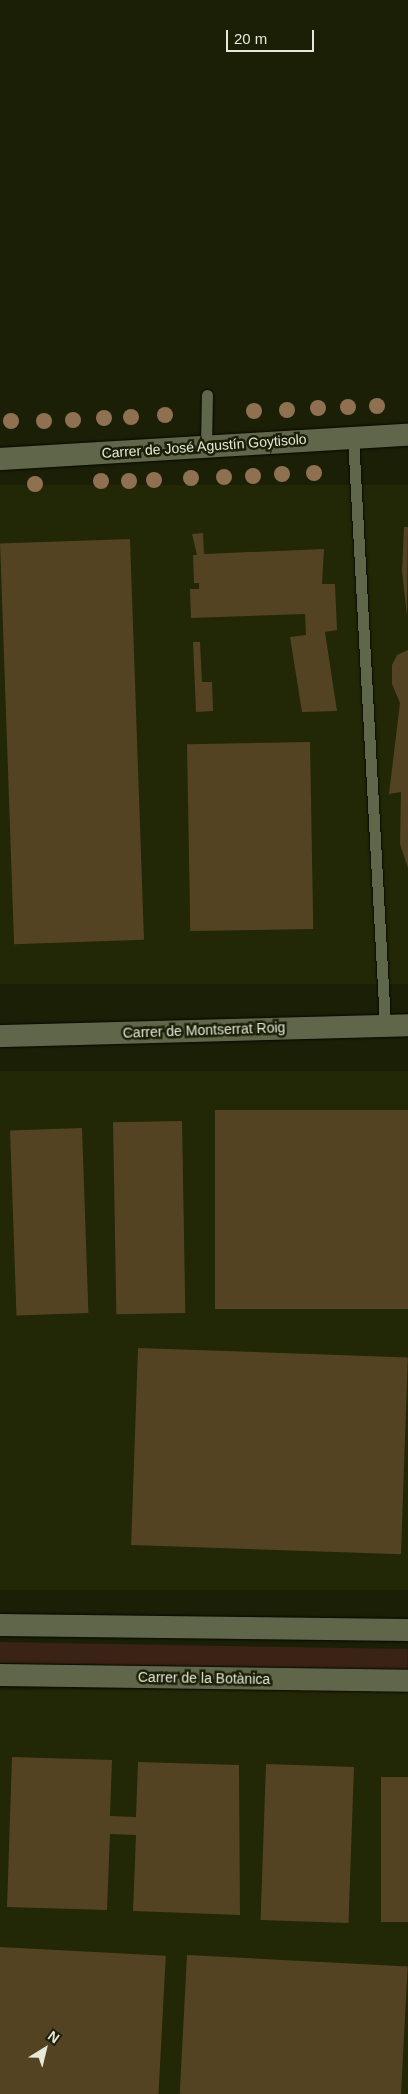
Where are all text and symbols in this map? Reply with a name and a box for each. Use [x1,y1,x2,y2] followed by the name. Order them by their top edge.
[228,20,316,52] scale bar
[234,30,267,47] text: 20 m
[101,430,307,462] street label: Carrer de José Agustín Goytisolo
[122,1019,286,1041] street label: Carrer de Montserrat Roig
[138,1668,270,1688] street label: Carrer de la Botànica
[20,2024,70,2074] north arrow
[45,2027,63,2046] text: N

